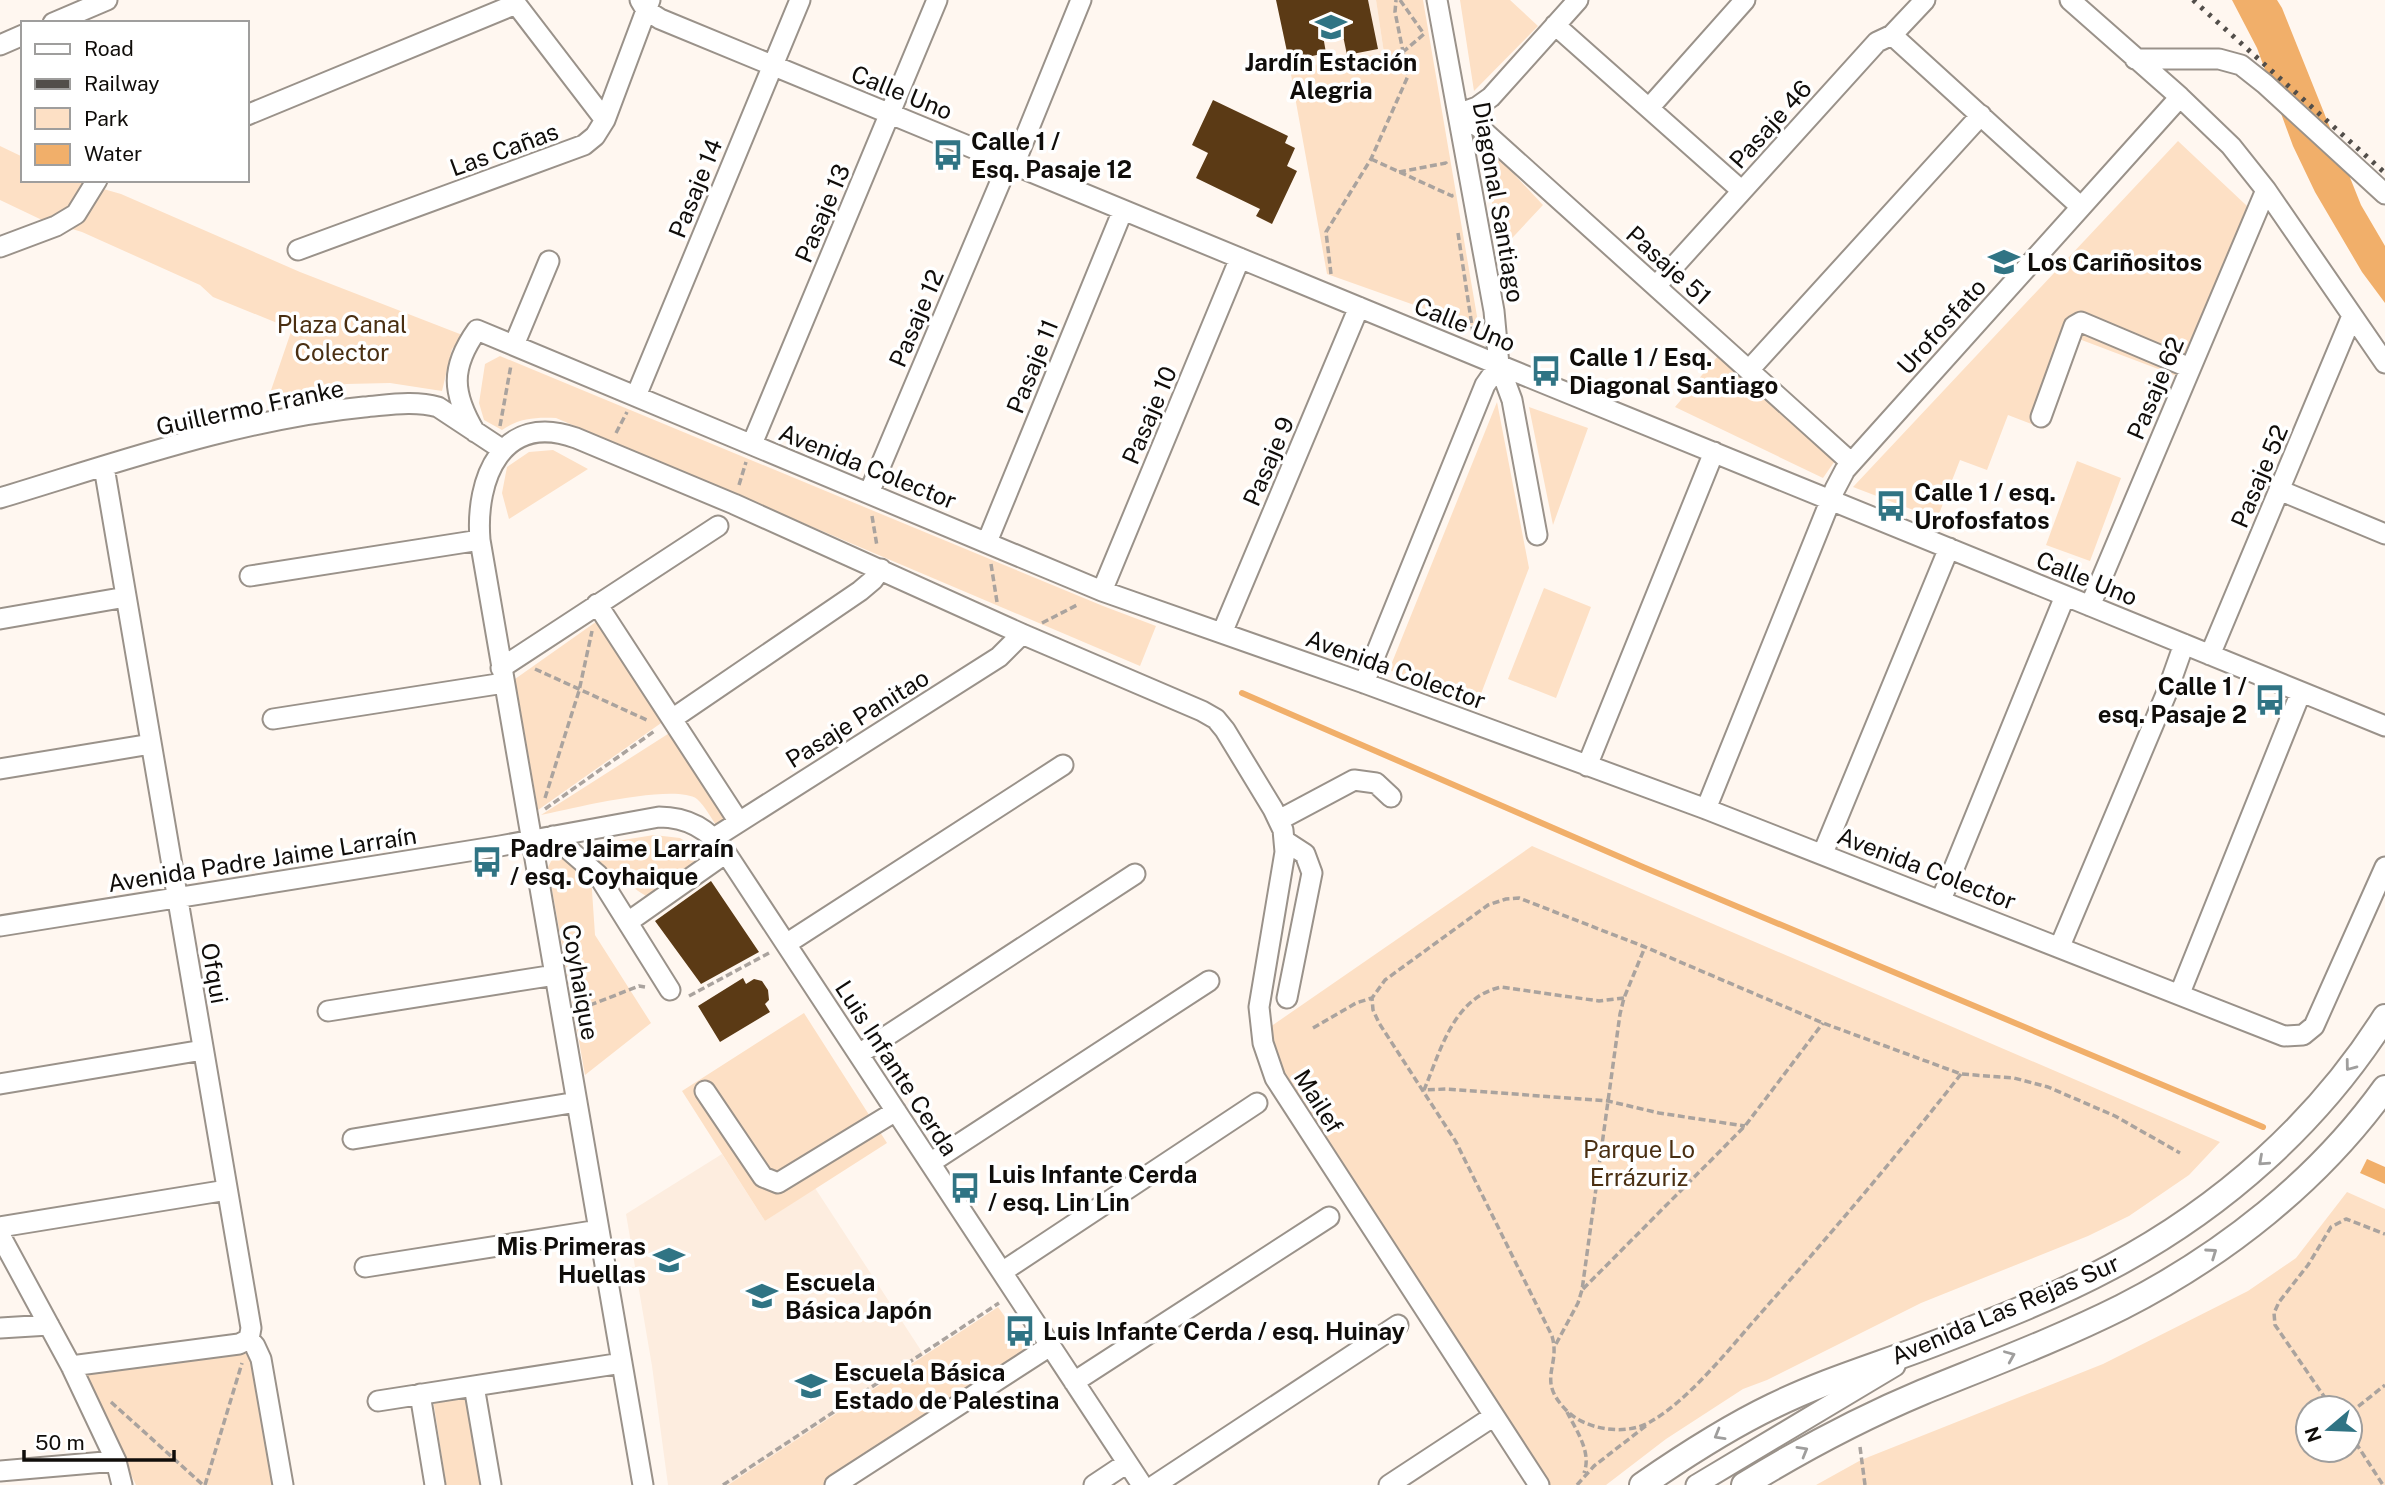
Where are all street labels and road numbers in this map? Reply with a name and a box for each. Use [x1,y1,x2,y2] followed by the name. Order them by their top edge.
[847,59,957,125] street label: Calle Uno
[1723,74,1817,174] street label: Pasaje 46
[1468,99,1530,305] street label: Diagonal Santiago
[446,116,562,182] street label: Las Cañas
[663,134,727,242] street label: Pasaje 14
[789,160,855,266] street label: Pasaje 13
[1621,220,1717,310] street label: Pasaje 51
[883,265,949,371] street label: Pasaje 12
[1891,272,1991,380] street label: Urofosfato
[1410,291,1520,357] street label: Calle Uno
[1001,315,1063,417] street label: Pasaje 11
[2121,333,2189,443] street label: Pasaje 62
[1116,362,1182,468] street label: Pasaje 10
[154,373,346,441] street label: Guillermo Franke
[1237,412,1299,510] street label: Pasaje 9
[775,418,961,514] street label: Avenida Colector
[2225,420,2293,532] street label: Pasaje 52
[2032,545,2142,611] street label: Calle Uno
[1302,624,1490,714] street label: Avenida Colector
[780,663,934,773] street label: Pasaje Panitao
[106,821,418,897] street label: Avenida Padre Jaime Larraín
[1834,821,2020,915] street label: Avenida Colector
[557,922,605,1042] street label: Coyhaique
[196,940,234,1006] street label: Ofqui
[830,975,964,1161] street label: Luis Infante Cerda
[1289,1064,1349,1138] street label: Mailef
[1887,1248,2123,1370] street label: Avenida Las Rejas Sur

